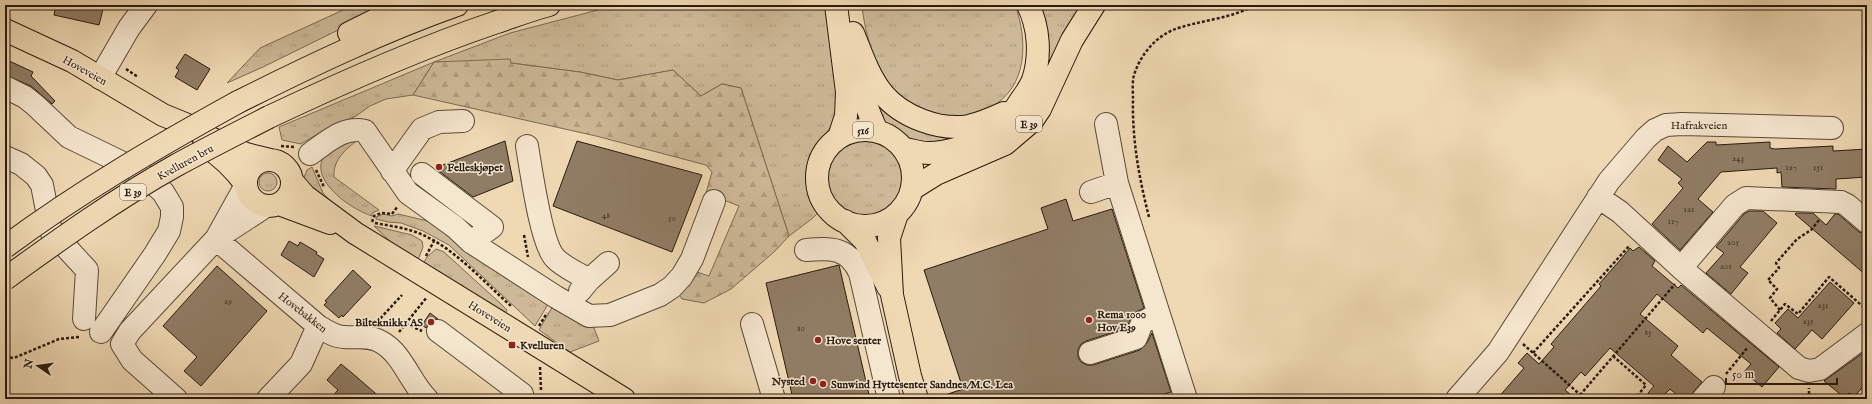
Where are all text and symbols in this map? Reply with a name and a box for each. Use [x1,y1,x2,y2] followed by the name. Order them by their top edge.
[60,53,109,89] street label: Hoveveien
[1016,116,1042,132] road number: E 39
[1671,119,1727,133] street label: Hafrakveien
[853,122,873,138] road number: 516
[155,142,216,184] street label: Kvelluren bru
[1732,153,1744,164] house number: 243
[447,161,503,175] place label: Felleskjøpet
[434,162,444,172] marker: Felleskjøpet
[1785,162,1797,173] house number: 127
[1813,162,1823,173] house number: 131
[120,184,146,200] road number: E 39
[1684,204,1694,215] house number: 121
[602,210,610,221] house number: 48
[668,213,676,224] house number: 50
[1668,216,1678,227] house number: 117
[1727,237,1740,248] house number: 205
[1720,261,1732,272] house number: 201
[275,289,330,336] street label: Hovebakken
[224,296,232,307] house number: 29
[465,298,514,336] street label: Hoveveien
[1818,300,1828,311] house number: 231
[1097,308,1147,335] place label: Rema 1000 Hov E39
[1084,315,1094,325] marker: Rema 1000 Hov E39
[355,316,423,330] place label: Bilteknikk1 AS
[1803,316,1814,327] house number: 235
[426,317,436,327] marker: Bilteknikk1 AS
[797,323,805,334] house number: 80
[1645,327,1651,338] house number: 83
[826,334,882,348] place label: Hove senter
[813,335,823,345] marker: Hove senter
[520,339,564,353] place label: Kvelluren
[507,340,517,350] marker: Kvelluren
[18,346,58,386] north arrow
[21,357,37,371] text: N
[1726,360,1837,386] scale bar
[1732,367,1754,382] text: 50 m
[771,375,806,389] place label: Nysted
[808,376,818,386] marker: Nysted
[831,378,1013,392] place label: Sunwind Hyttesenter Sandnes/M.C. Lea
[818,379,828,389] marker: Sunwind Hyttesenter Sandnes/M.C. Lea

